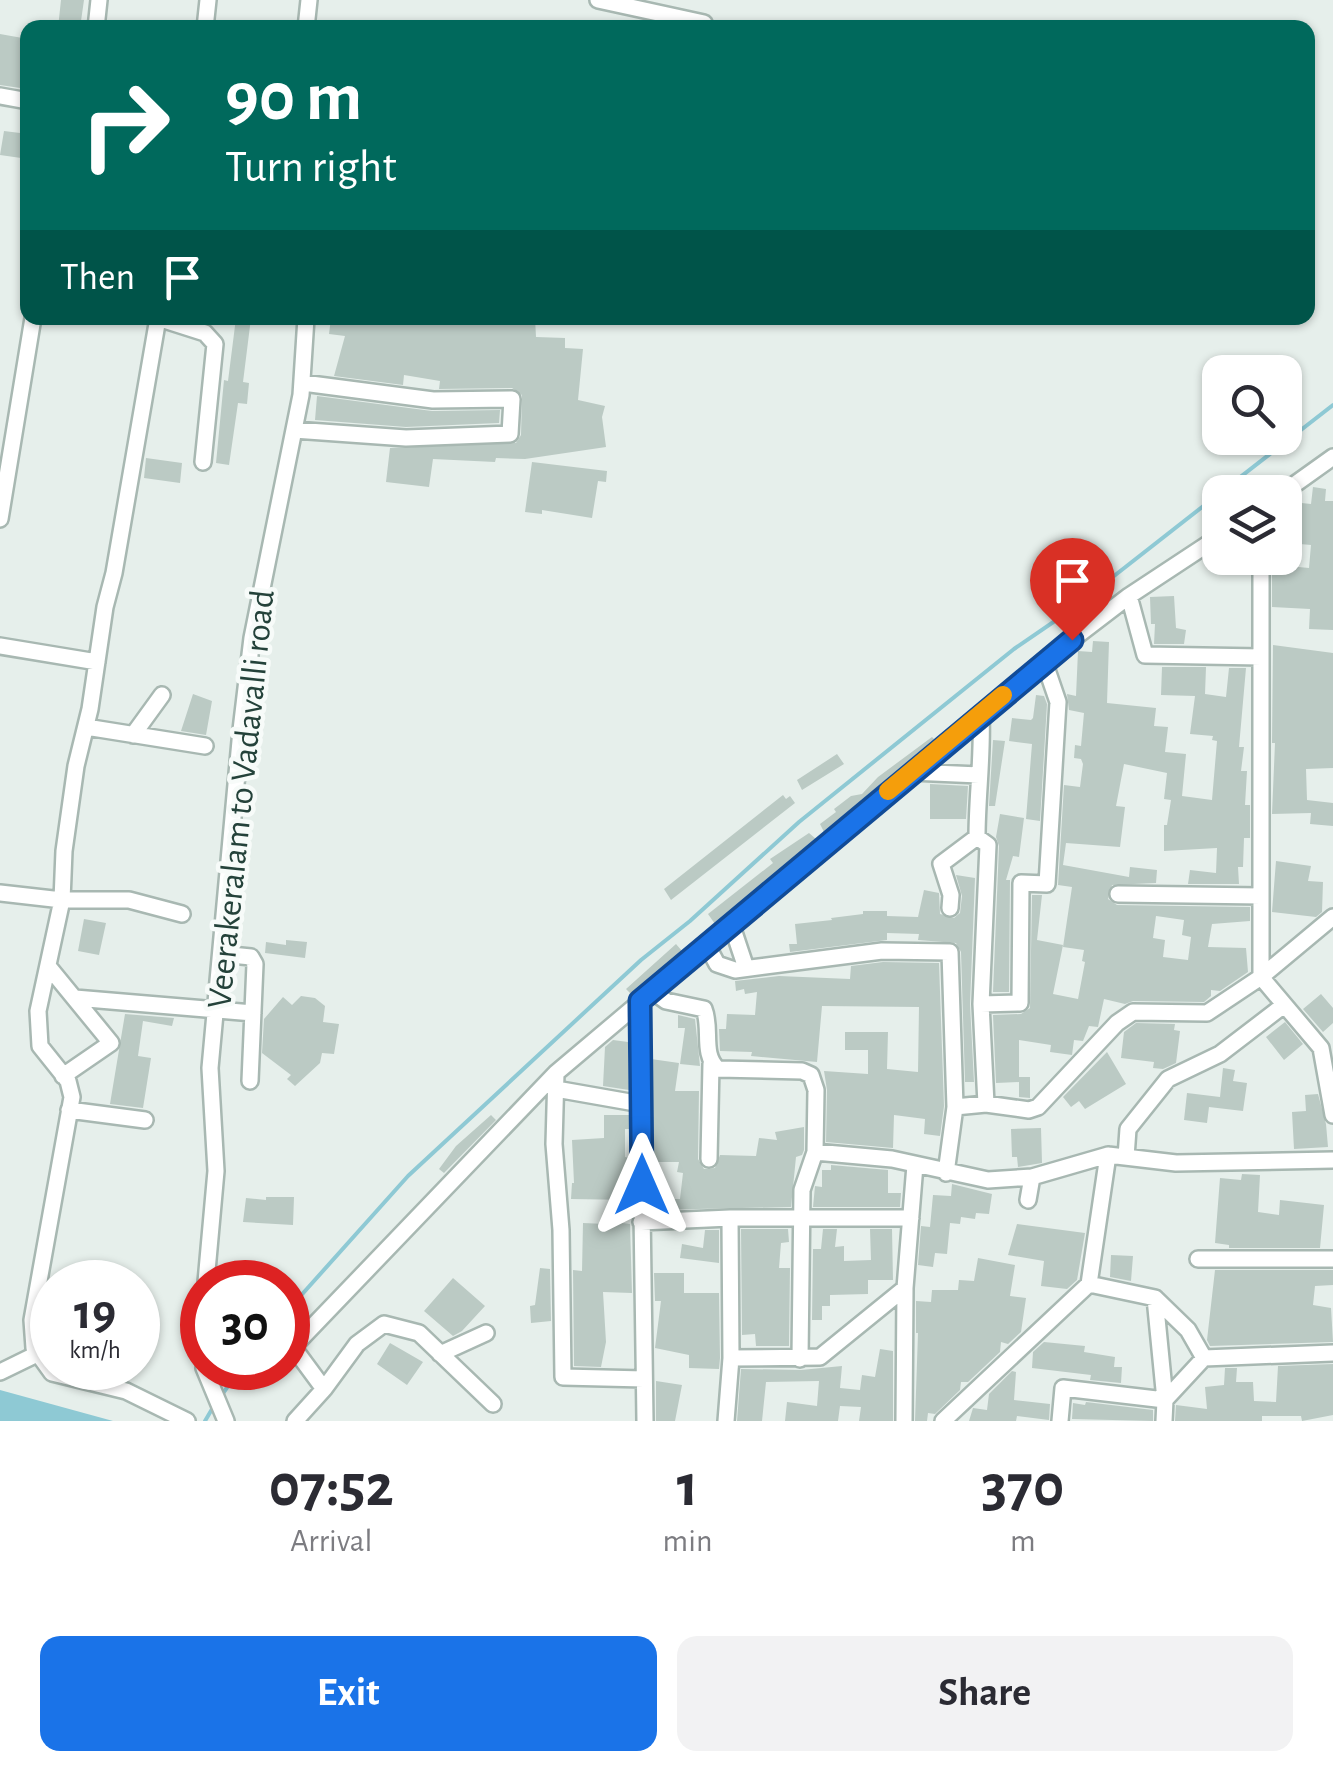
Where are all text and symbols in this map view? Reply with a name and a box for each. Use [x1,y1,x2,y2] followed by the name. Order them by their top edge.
[60,60,190,190] icon: right
[225,63,362,133] text: 90 m
[225,145,397,190] text: Turn right
[155,250,210,305] icon: arrive
[60,259,135,297] text: Then
[1202,355,1302,575] map controls
[1202,355,1302,455] button: search
[1202,475,1302,575] button: layers
[1030,538,1115,641] pin
[1045,553,1100,608] icon: arrive
[202,588,281,1010] street label: Veerakeralam to Vadavalli road
[590,1133,694,1237] position arrow
[180,1260,310,1390] speed limit sign: 30
[74,1288,116,1338] text: 19
[69,1338,121,1363] text: km/h
[269,1457,394,1517] text: 07:52
[677,1457,698,1517] text: 1
[981,1457,1064,1517] text: 370
[290,1525,372,1557] text: Arrival
[663,1525,712,1557] text: min
[1010,1525,1036,1557] text: m
[40,1636,657,1751] button: Exit
[677,1636,1293,1751] button: Share

